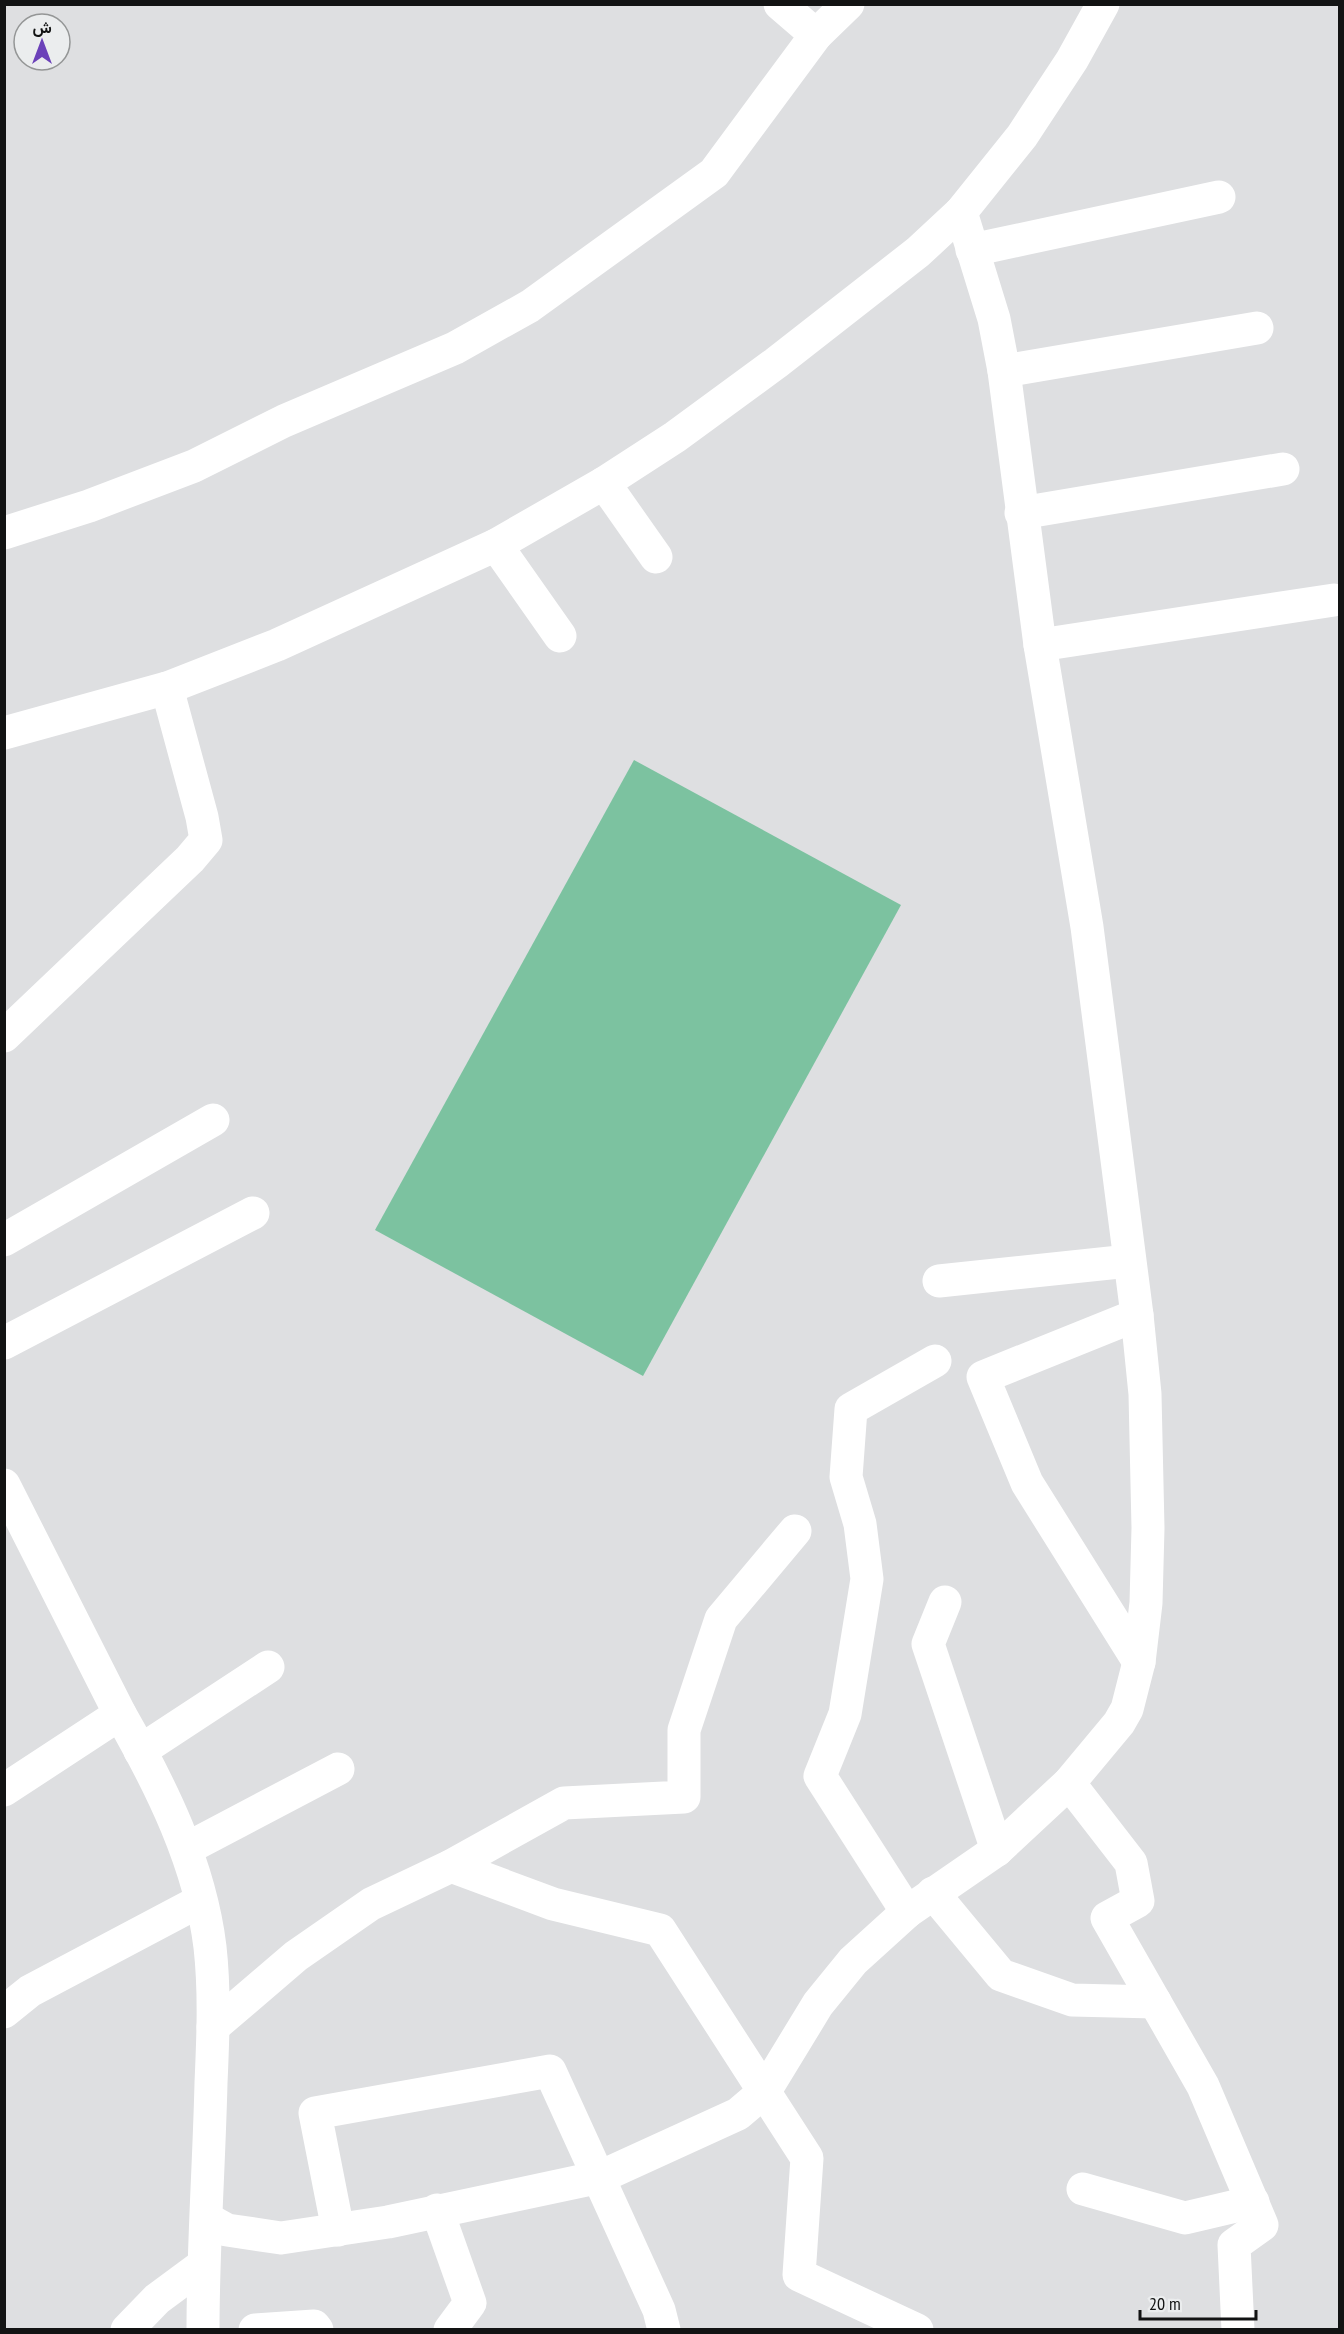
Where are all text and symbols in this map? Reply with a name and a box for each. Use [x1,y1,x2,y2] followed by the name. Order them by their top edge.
[12,12,72,72] north arrow
[32,17,52,37] text: ش
[1140,2283,1256,2321] scale bar
[1149,2292,1181,2315] text: 20 m

